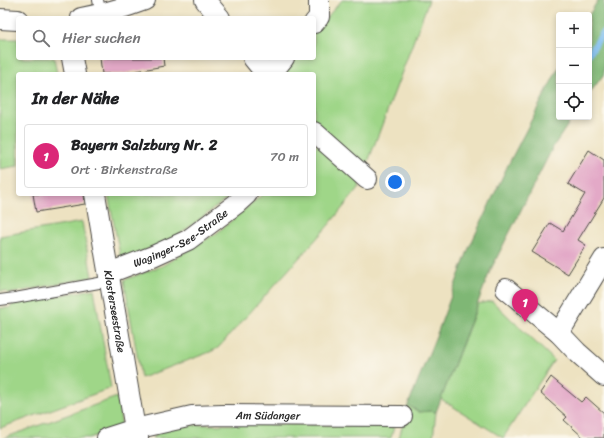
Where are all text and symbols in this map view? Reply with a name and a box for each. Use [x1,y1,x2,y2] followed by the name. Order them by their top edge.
[556,12,592,120] map controls
[556,12,592,48] button: +
[16,16,316,60] search box
[62,25,141,51] text: Hier suchen
[30,27,52,49] icon: search
[556,48,592,84] button: −
[32,83,119,113] text: In der Nähe
[556,84,592,120] button: locate
[71,132,217,158] text: Bayern Salzburg Nr. 2
[43,145,49,168] text: 1
[270,145,299,168] text: 70 m
[71,158,178,181] text: Ort · Birkenstraße
[385,172,405,192] your location
[130,203,232,272] street label: Waginger-See-Straße
[99,269,131,355] street label: Klosterseestraße
[512,289,538,322] pin: 1
[235,406,302,425] street label: Am Südanger

